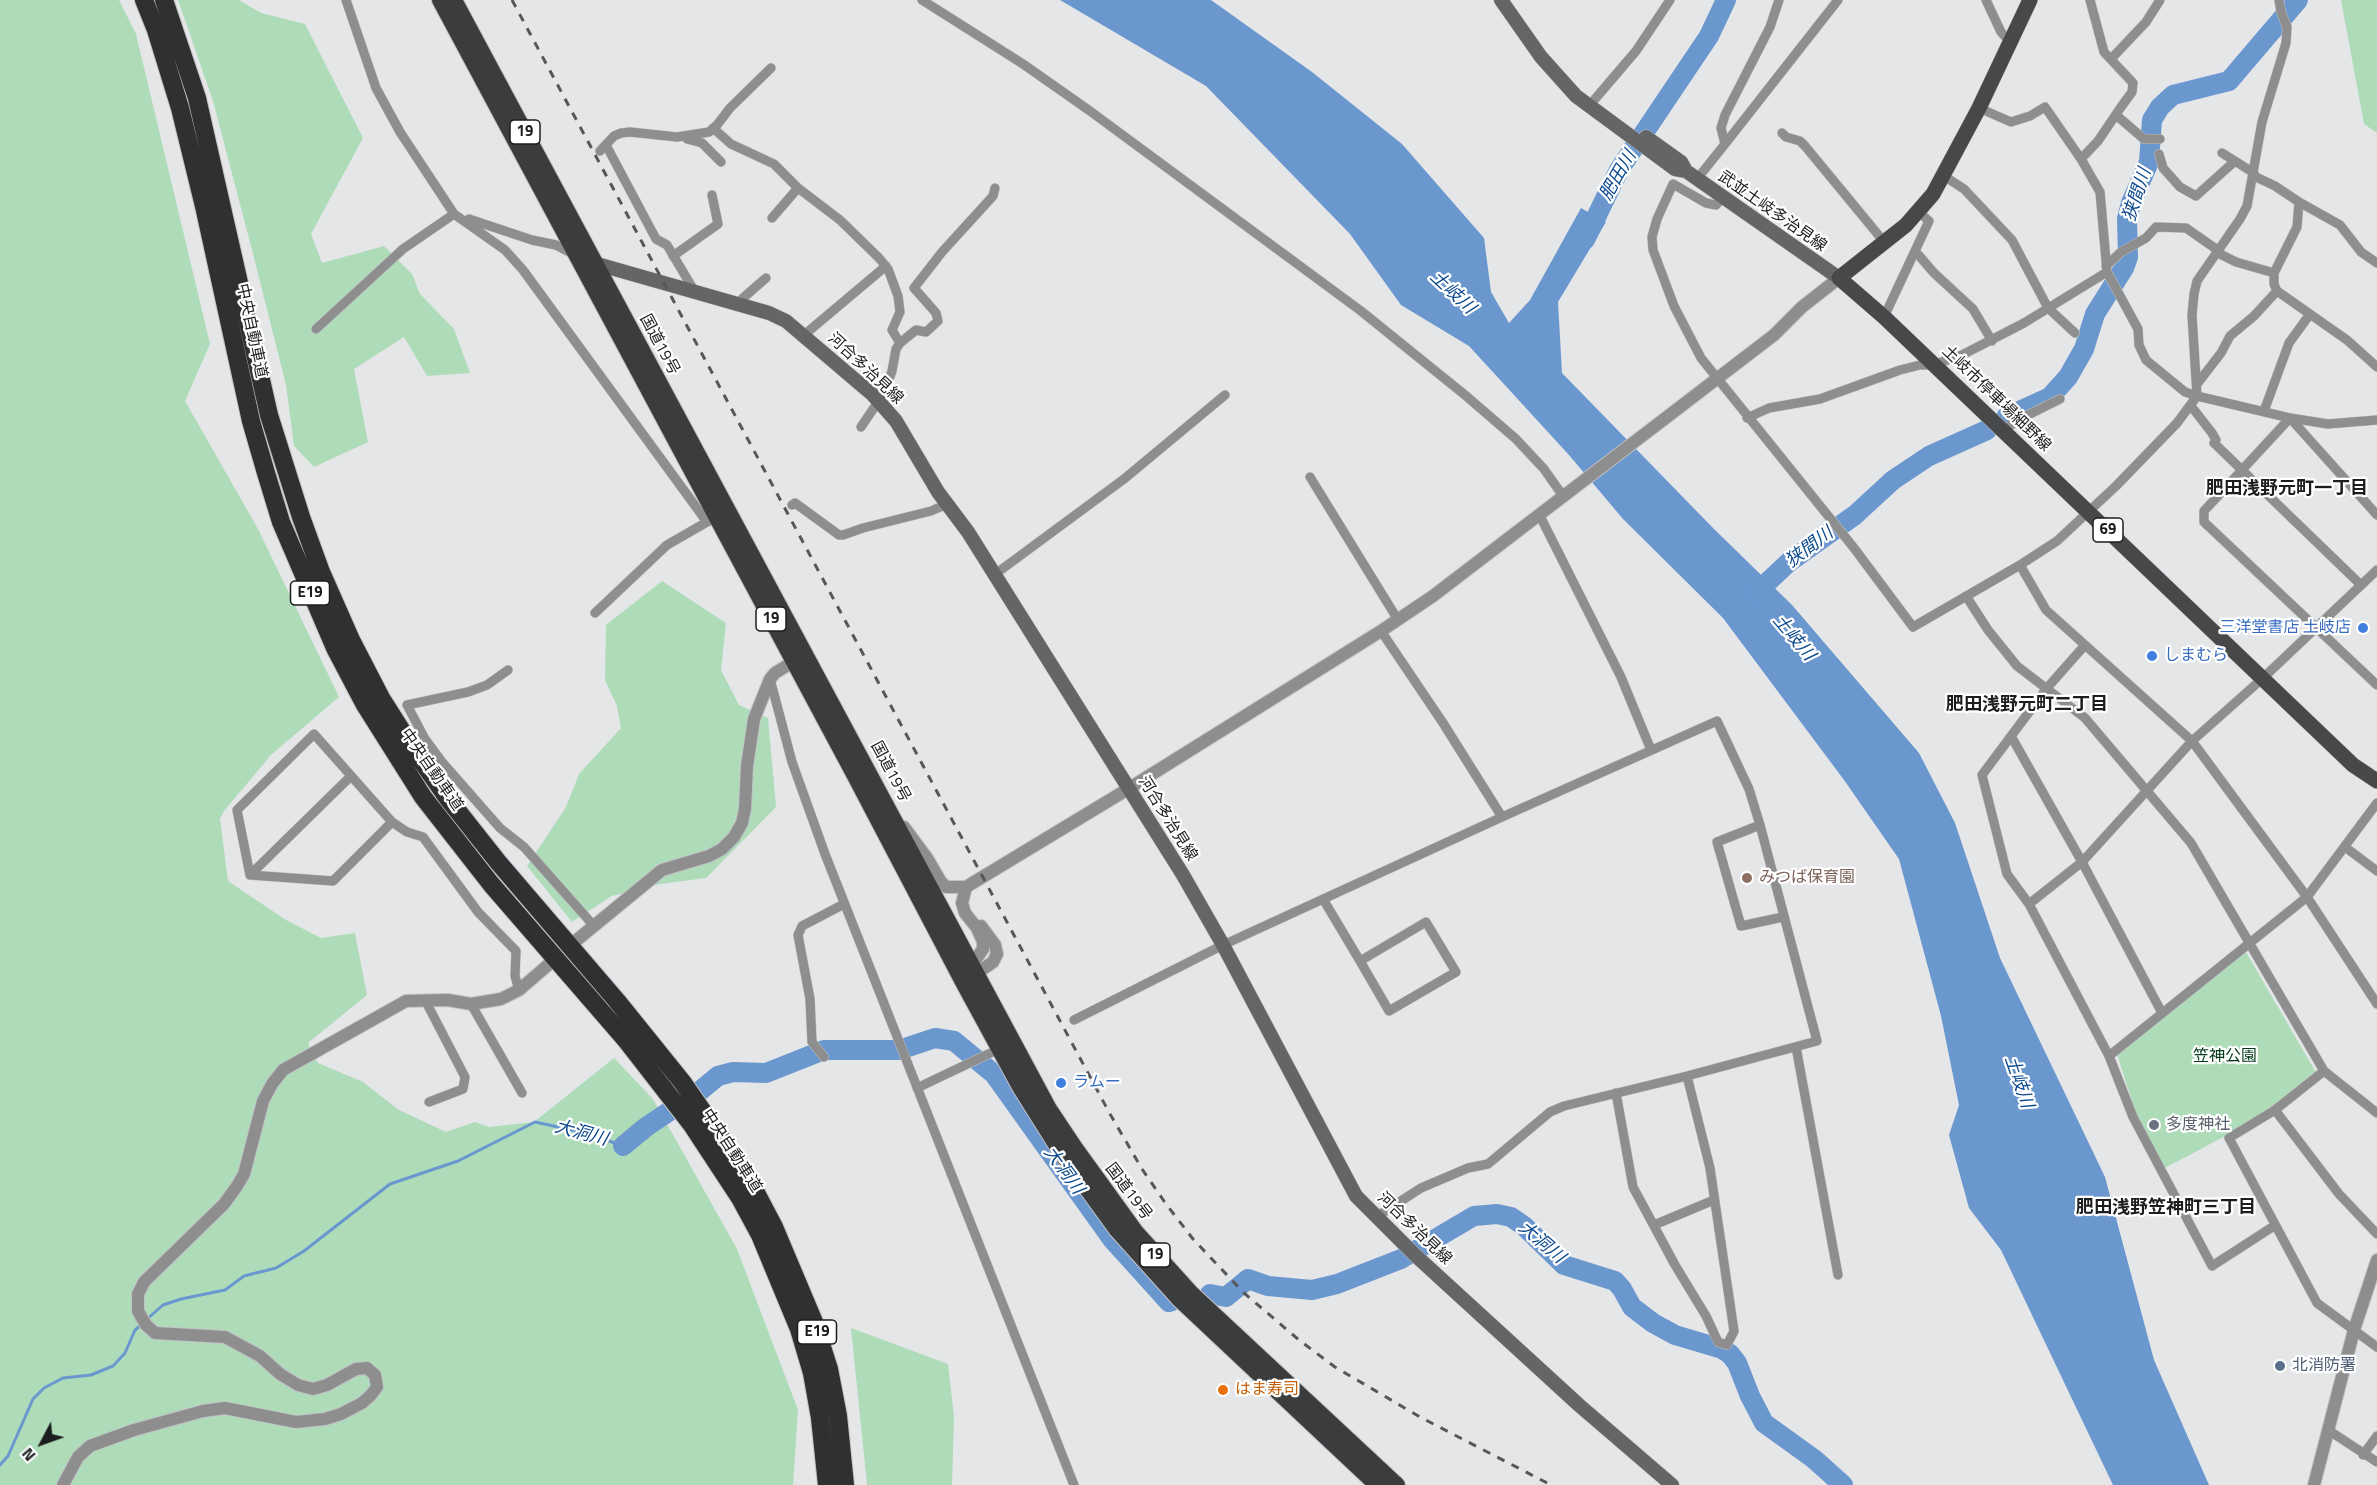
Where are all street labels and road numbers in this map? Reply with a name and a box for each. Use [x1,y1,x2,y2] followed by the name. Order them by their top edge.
[510,120,540,144] road number: 19
[1714,167,1830,257] street label: 武並土岐多治見線
[232,282,270,380] street label: 中央自動車道
[635,311,683,379] street label: 国道19号
[823,329,907,409] street label: 河合多治見線
[1938,342,2054,456] street label: 土岐市停車場細野線
[2093,518,2123,542] road number: 69
[290,581,330,605] road number: E19
[756,607,786,631] road number: 19
[396,725,466,815] street label: 中央自動車道
[866,738,914,806] street label: 国道19号
[1133,773,1201,865] street label: 河合多治見線
[697,1106,765,1196] street label: 中央自動車道
[1100,1160,1156,1224] street label: 国道19号
[1373,1189,1455,1269] street label: 河合多治見線
[1140,1243,1170,1267] road number: 19
[798,1320,836,1344] road number: E19

